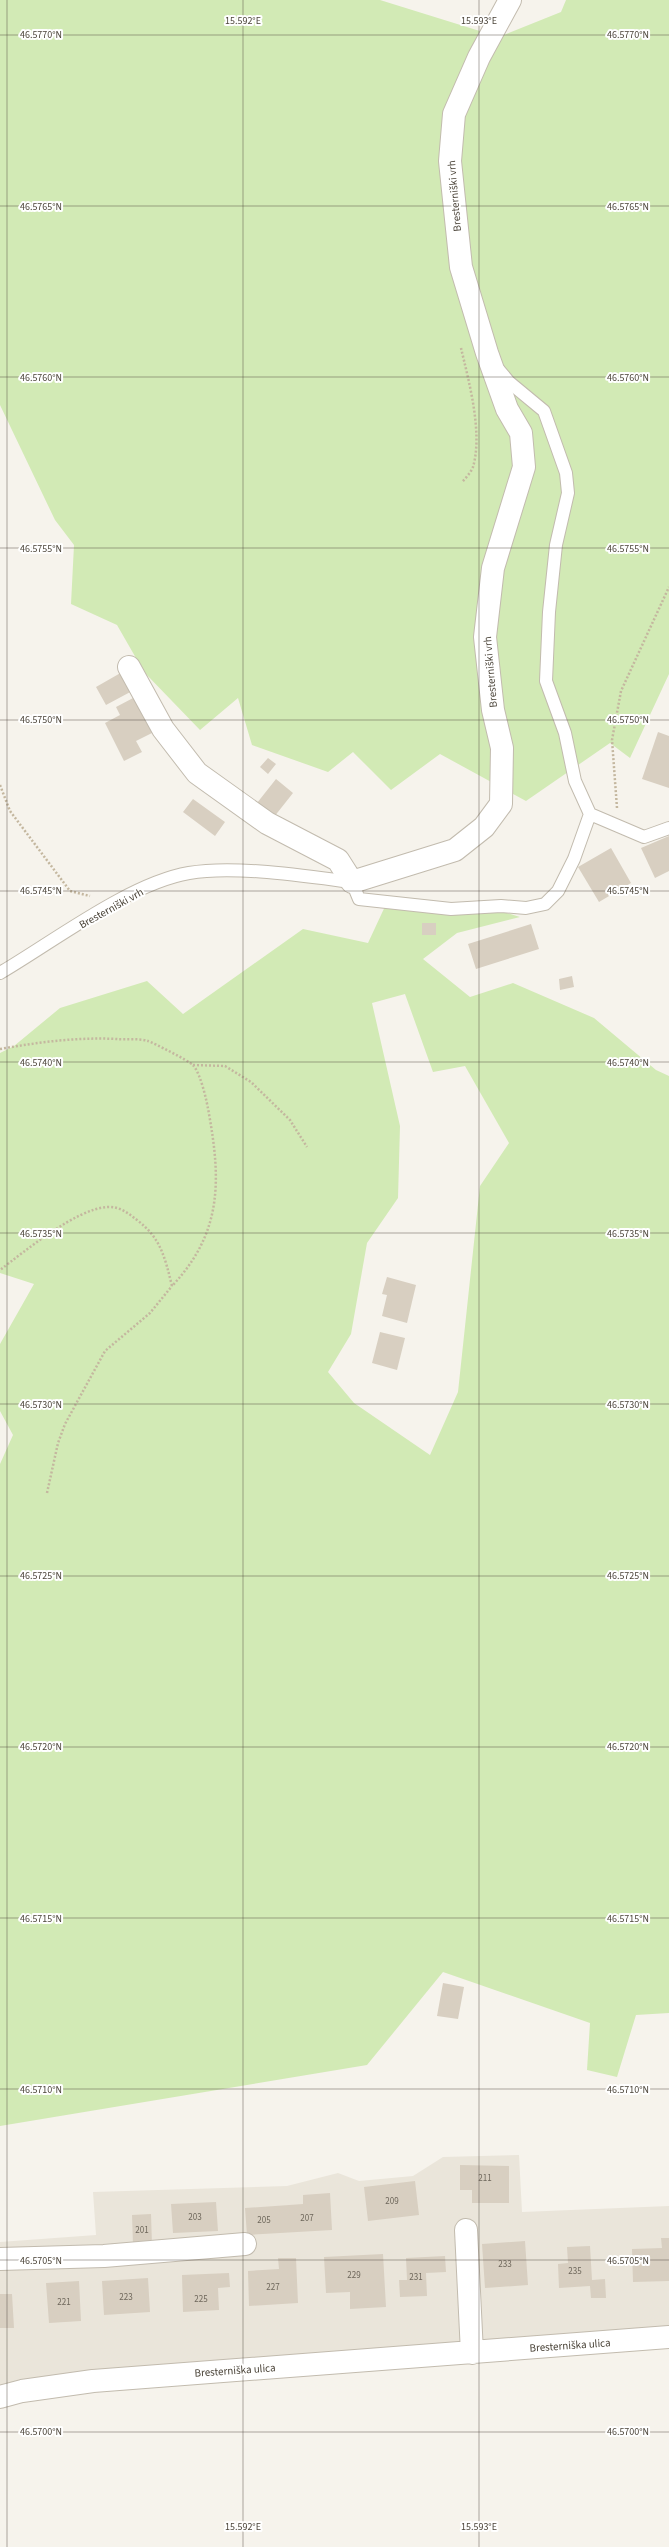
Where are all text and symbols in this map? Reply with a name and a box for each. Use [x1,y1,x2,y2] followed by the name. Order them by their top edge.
[225,14,261,28] text: 15.592°E
[461,14,497,28] text: 15.593°E
[20,28,62,42] text: 46.5770°N
[607,28,649,42] text: 46.5770°N
[444,160,465,232] street label: Bresterniški vrh
[20,200,62,214] text: 46.5765°N
[607,200,649,214] text: 46.5765°N
[20,371,62,385] text: 46.5760°N
[607,371,649,385] text: 46.5760°N
[20,542,62,556] text: 46.5755°N
[607,542,649,556] text: 46.5755°N
[480,636,501,708] street label: Bresterniški vrh
[20,713,62,727] text: 46.5750°N
[607,713,649,727] text: 46.5750°N
[20,884,62,898] text: 46.5745°N
[607,884,649,898] text: 46.5745°N
[76,885,146,932] street label: Bresterniški vrh
[20,1056,62,1070] text: 46.5740°N
[607,1056,649,1070] text: 46.5740°N
[20,1227,62,1241] text: 46.5735°N
[607,1227,649,1241] text: 46.5735°N
[20,1398,62,1412] text: 46.5730°N
[607,1398,649,1412] text: 46.5730°N
[20,1569,62,1583] text: 46.5725°N
[607,1569,649,1583] text: 46.5725°N
[20,1740,62,1754] text: 46.5720°N
[607,1740,649,1754] text: 46.5720°N
[20,1912,62,1926] text: 46.5715°N
[607,1912,649,1926] text: 46.5715°N
[20,2083,62,2097] text: 46.5710°N
[607,2083,649,2097] text: 46.5710°N
[478,2172,492,2185] house number: 211
[385,2195,399,2208] house number: 209
[188,2211,202,2224] house number: 203
[300,2212,314,2225] house number: 207
[257,2214,271,2227] house number: 205
[135,2224,149,2237] house number: 201
[20,2254,62,2268] text: 46.5705°N
[607,2254,649,2268] text: 46.5705°N
[498,2258,512,2271] house number: 233
[568,2265,582,2278] house number: 235
[347,2269,361,2282] house number: 229
[409,2271,423,2284] house number: 231
[266,2281,280,2294] house number: 227
[119,2291,133,2304] house number: 223
[194,2293,208,2306] house number: 225
[57,2296,71,2309] house number: 221
[529,2335,611,2356] street label: Bresterniška ulica
[194,2360,276,2381] street label: Bresterniška ulica
[20,2425,62,2439] text: 46.5700°N
[607,2425,649,2439] text: 46.5700°N
[225,2520,261,2534] text: 15.592°E
[461,2520,497,2534] text: 15.593°E

